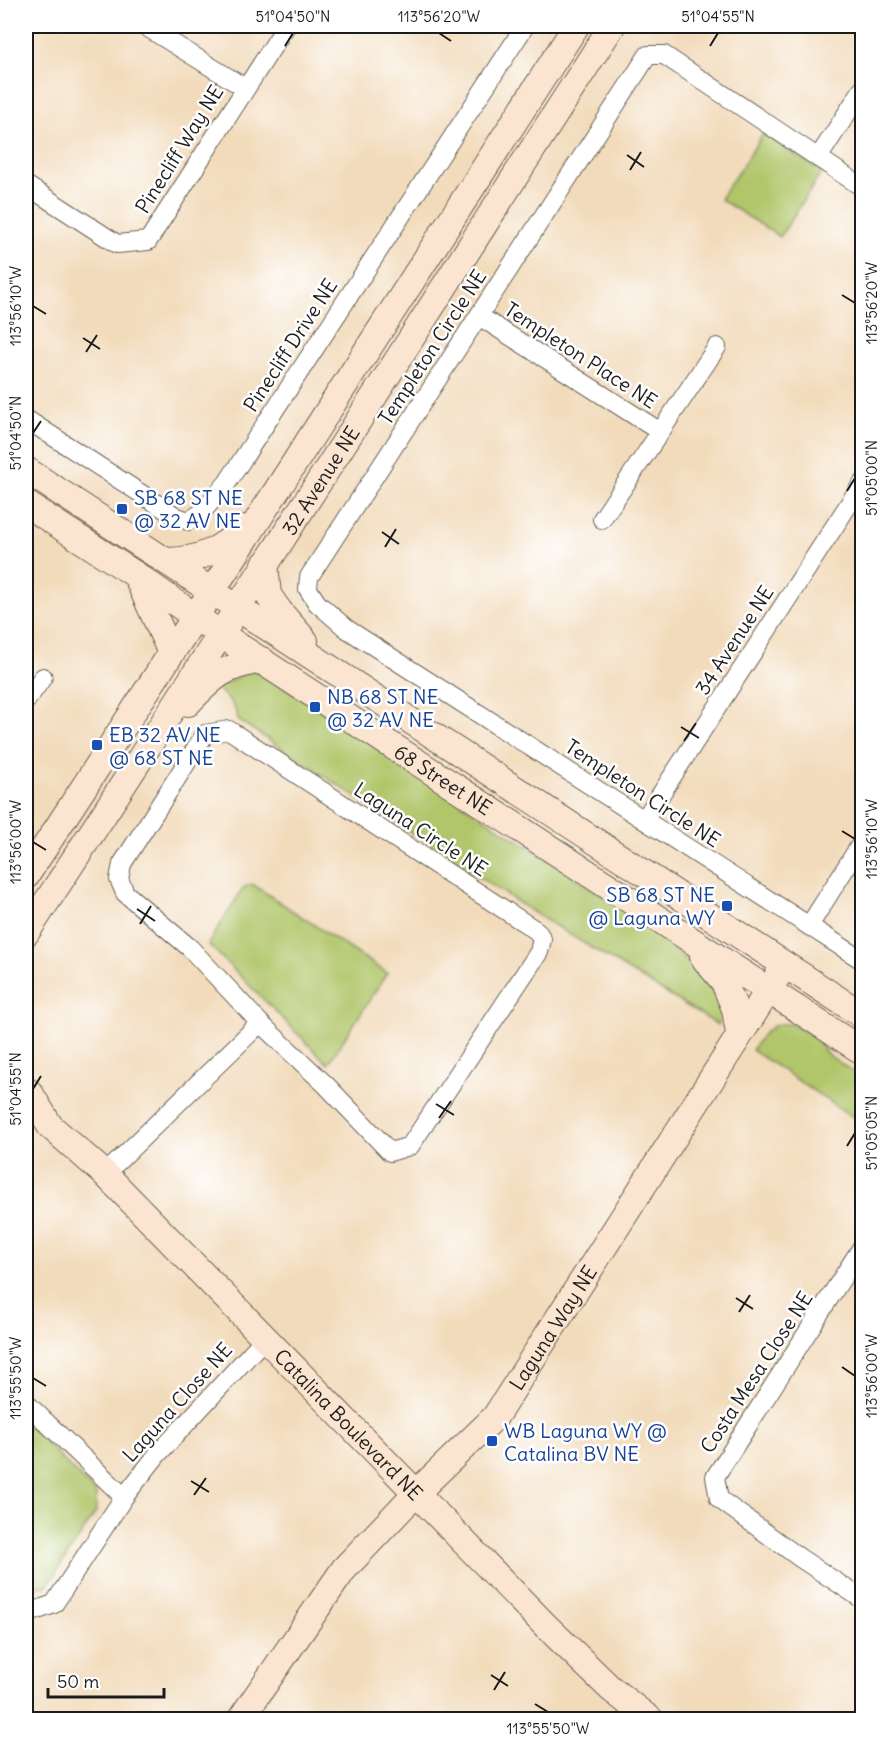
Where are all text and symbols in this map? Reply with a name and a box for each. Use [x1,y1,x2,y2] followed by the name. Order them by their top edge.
[256,7,330,26] text: 51°04'50"N
[398,7,481,26] text: 113°56'20"W
[681,7,755,26] text: 51°04'55"N
[130,80,228,218] street label: Pinecliff Way NE
[862,261,881,344] text: 113°56'20"W
[373,265,491,429] street label: Templeton Circle NE
[6,266,25,346] text: 113°56'10"W
[238,274,342,416] street label: Pinecliff Drive NE
[500,296,662,414] street label: Templeton Place NE
[6,396,25,470] text: 51°04'50"N
[276,421,364,539] street label: 32 Avenue NE
[862,440,881,516] text: 51°05'00"N
[134,485,243,533] place label: SB 68 ST NE @ 32 AV NE
[115,502,129,516] marker: SB 68 ST NE @ 32 AV NE
[689,581,779,699] street label: 34 Avenue NE
[327,684,438,732] place label: NB 68 ST NE @ 32 AV NE
[308,700,322,714] marker: NB 68 ST NE @ 32 AV NE
[109,722,221,770] place label: EB 32 AV NE @ 68 ST NE
[561,734,725,852] street label: Templeton Circle NE
[90,738,104,752] marker: EB 32 AV NE @ 68 ST NE
[390,738,497,820] street label: 68 Street NE
[350,777,492,881] street label: Laguna Circle NE
[862,799,881,879] text: 113°56'10"W
[6,800,25,884] text: 113°56'00"W
[588,882,715,930] place label: SB 68 ST NE @ Laguna WY
[720,899,734,913] marker: SB 68 ST NE @ Laguna WY
[6,1052,25,1126] text: 51°04'55"N
[862,1096,881,1170] text: 51°05'05"N
[503,1260,602,1395] street label: Laguna Way NE
[694,1287,818,1457] street label: Costa Mesa Close NE
[862,1334,881,1418] text: 113°56'00"W
[6,1336,25,1419] text: 113°55'50"W
[117,1337,237,1467] street label: Laguna Close NE
[270,1343,428,1505] street label: Catalina Boulevard NE
[504,1418,667,1466] place label: WB Laguna WY @ Catalina BV NE
[485,1434,499,1448] marker: WB Laguna WY @ Catalina BV NE
[48,1661,164,1699] scale bar
[57,1670,99,1693] text: 50 m
[507,1719,590,1738] text: 113°55'50"W

